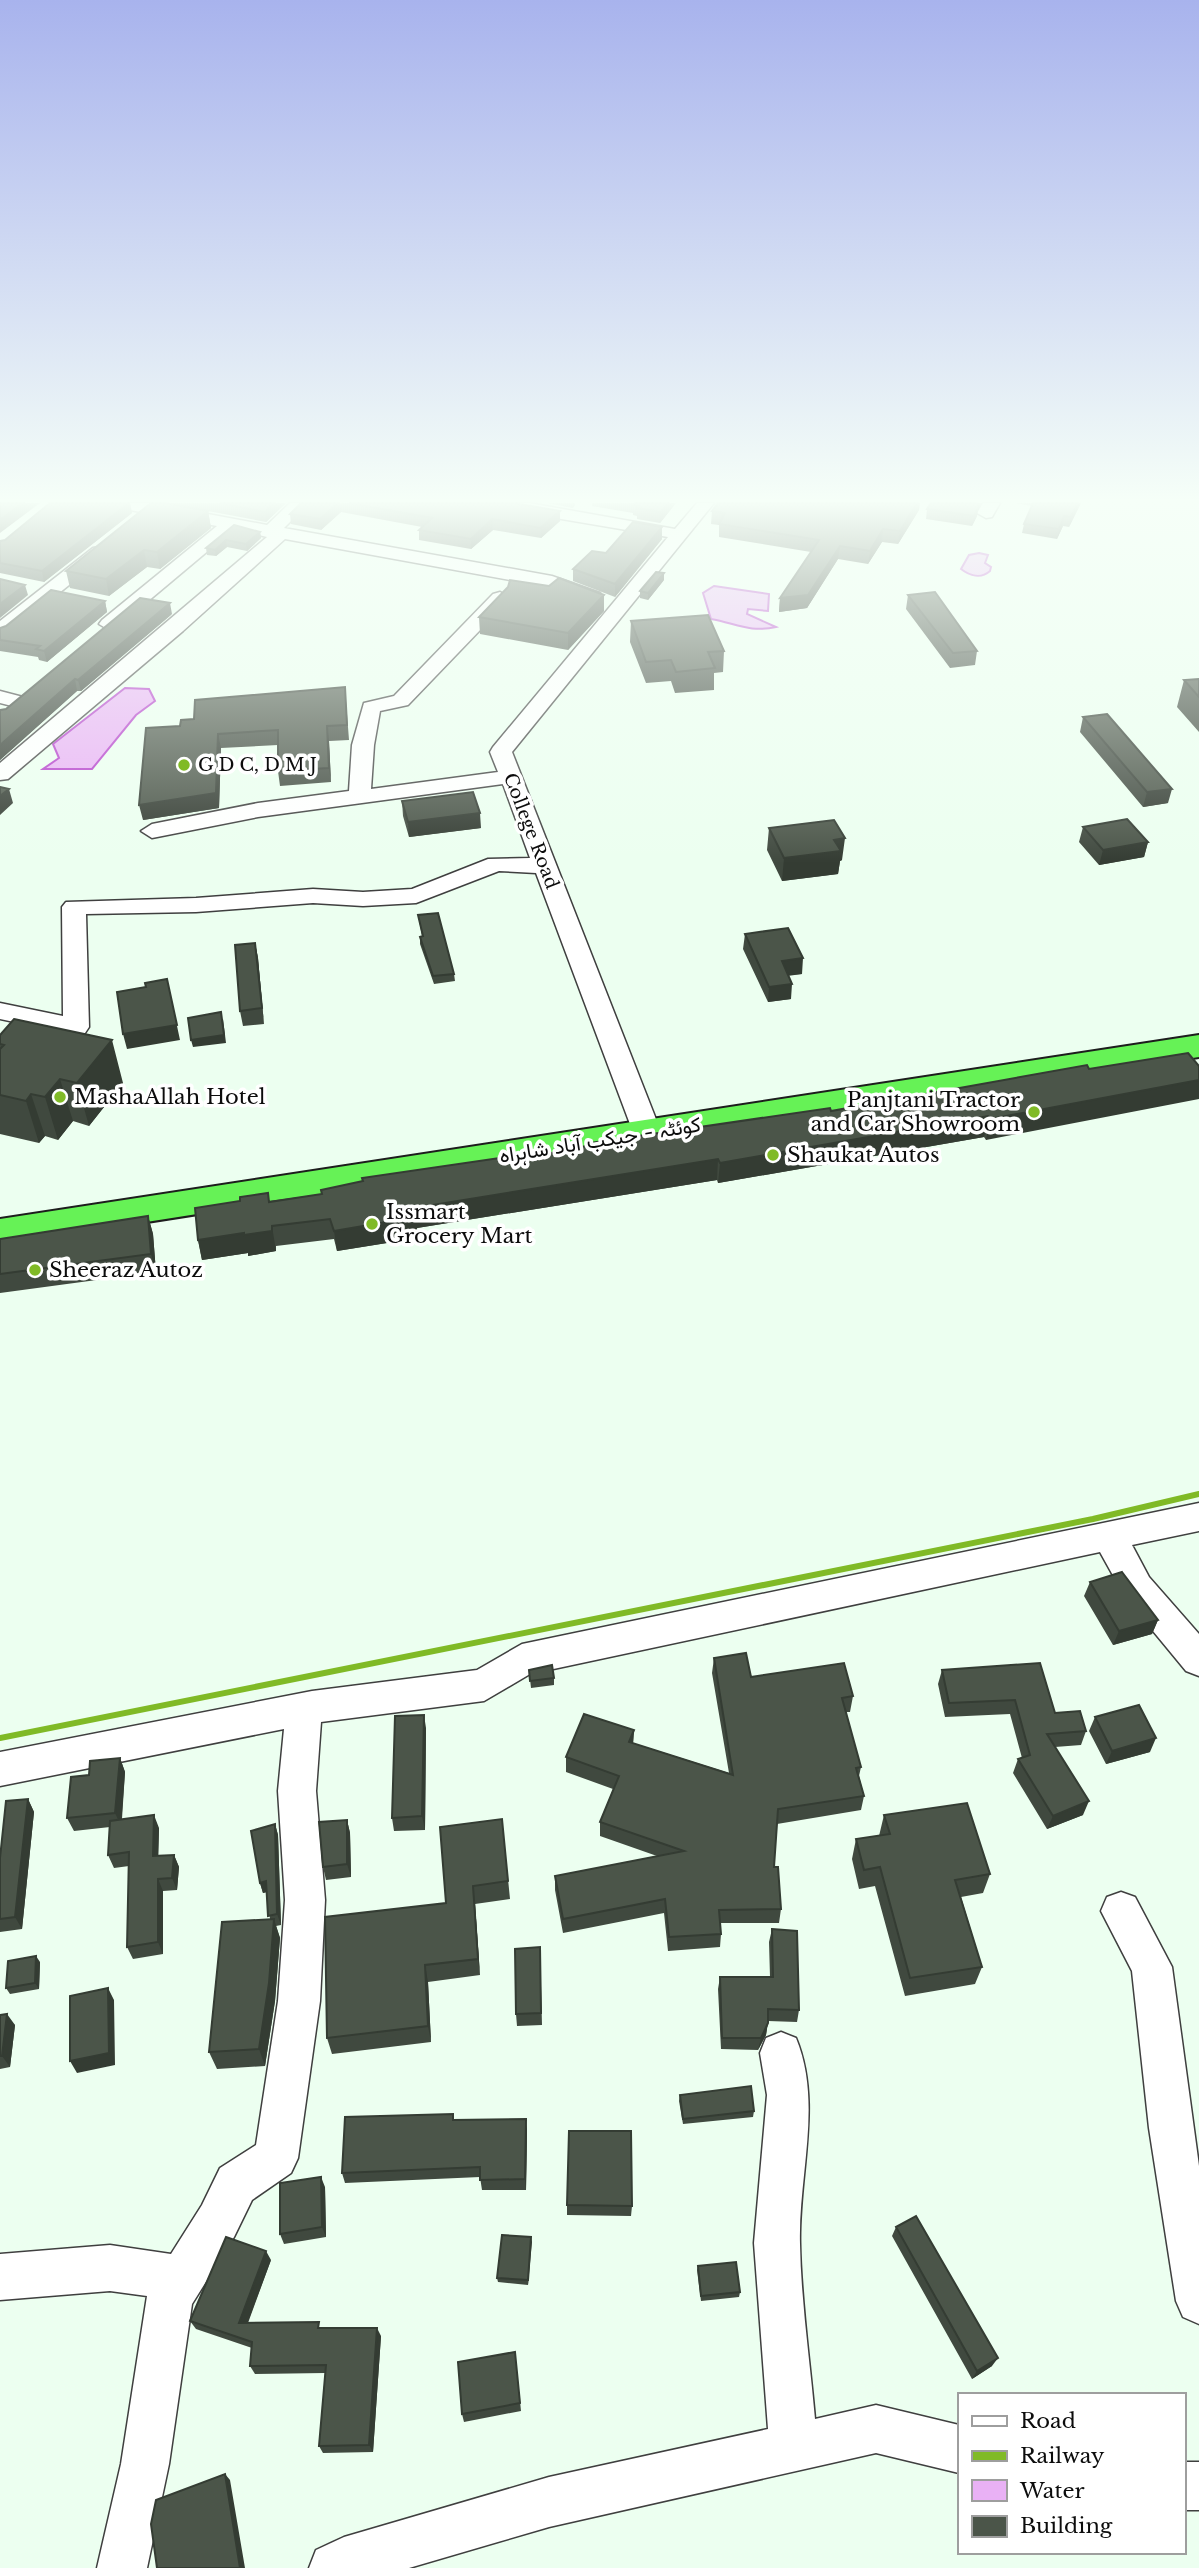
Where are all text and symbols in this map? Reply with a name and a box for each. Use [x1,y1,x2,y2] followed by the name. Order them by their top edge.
[198,754,317,776] place label: G D C, D M J
[176,757,192,773] marker: G D C, D M J
[499,770,563,892] street label: College Road
[74,1084,266,1110] place label: MashaAllah Hotel
[811,1087,1020,1137] place label: Panjtani Tractor and Car Showroom
[52,1089,68,1105] marker: MashaAllah Hotel
[1026,1104,1042,1120] marker: Panjtani Tractor and Car Showroom
[497,1111,703,1169] street label: کوئٹہ - جیکب آباد شاہراہ
[787,1142,940,1168] place label: Shaukat Autos
[765,1147,781,1163] marker: Shaukat Autos
[386,1199,532,1249] place label: Issmart Grocery Mart
[364,1216,380,1232] marker: Issmart Grocery Mart
[49,1257,203,1283] place label: Sheeraz Autoz
[27,1262,43,1278] marker: Sheeraz Autoz
[958,2393,1185,2554] legend
[1020,2408,1076,2434] text: Road
[1020,2443,1105,2469] text: Railway
[1019,2478,1084,2504] text: Water
[1020,2513,1113,2539] text: Building

